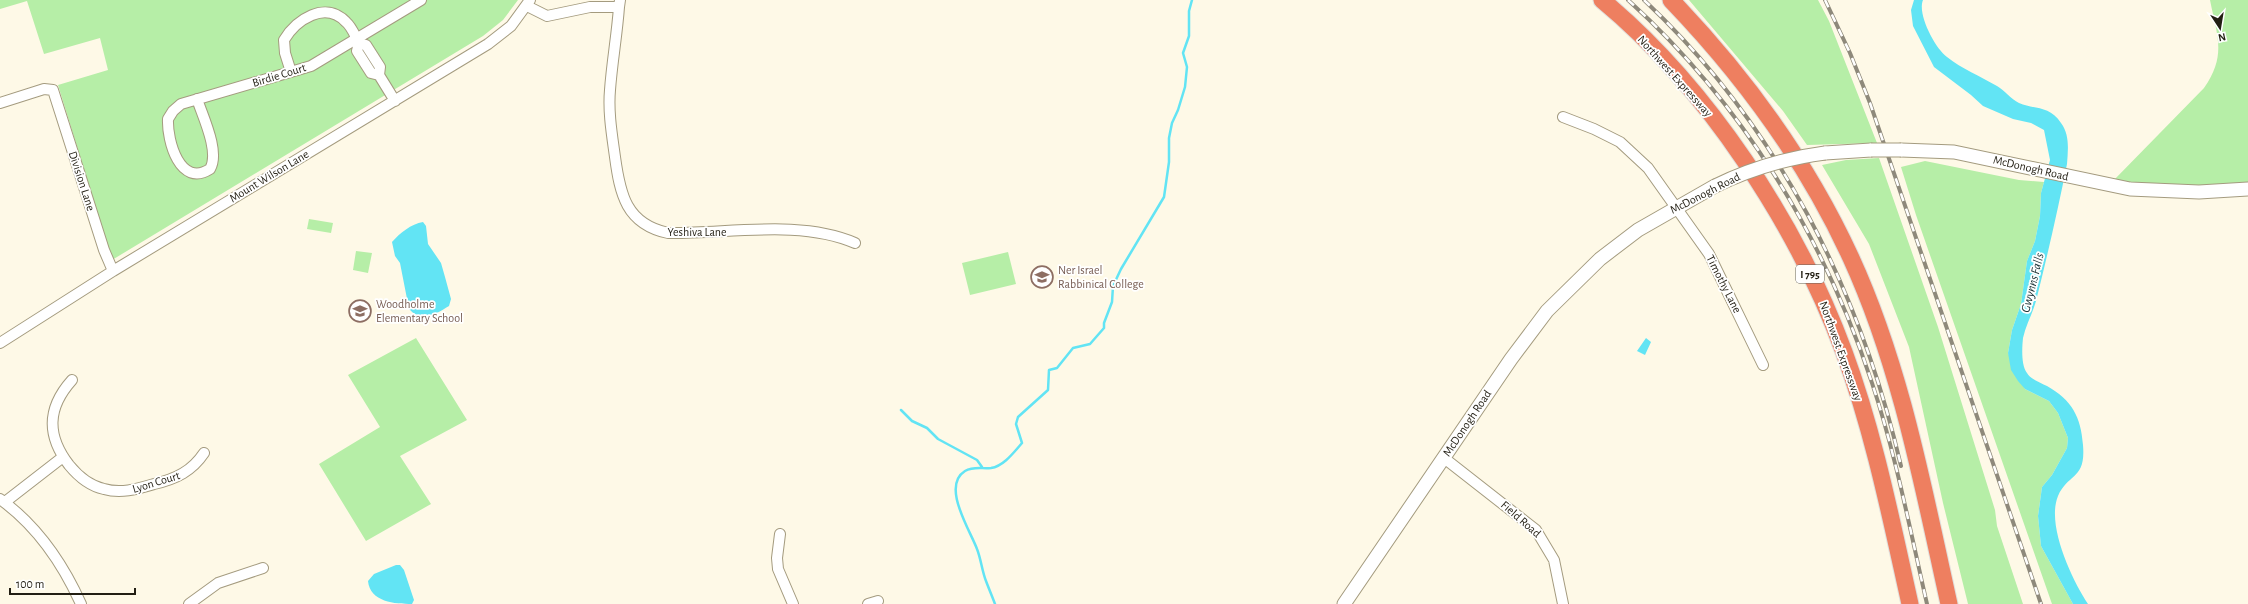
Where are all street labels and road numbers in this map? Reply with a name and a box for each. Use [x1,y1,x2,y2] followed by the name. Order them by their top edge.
[1635,33,1715,120] street label: Northwest Expressway
[251,61,307,89] street label: Birdie Court
[227,148,311,204] street label: Mount Wilson Lane
[67,150,97,212] street label: Division Lane
[1992,153,2070,183] street label: McDonogh Road
[1668,170,1742,216] street label: McDonogh Road
[667,226,727,238] street label: Yeshiva Lane
[1703,253,1744,315] street label: Timothy Lane
[1796,265,1824,283] road number: I 795
[1816,300,1865,403] street label: Northwest Expressway
[1440,388,1494,458] street label: McDonogh Road
[131,469,182,496] street label: Lyon Court
[1499,499,1543,539] street label: Field Road

